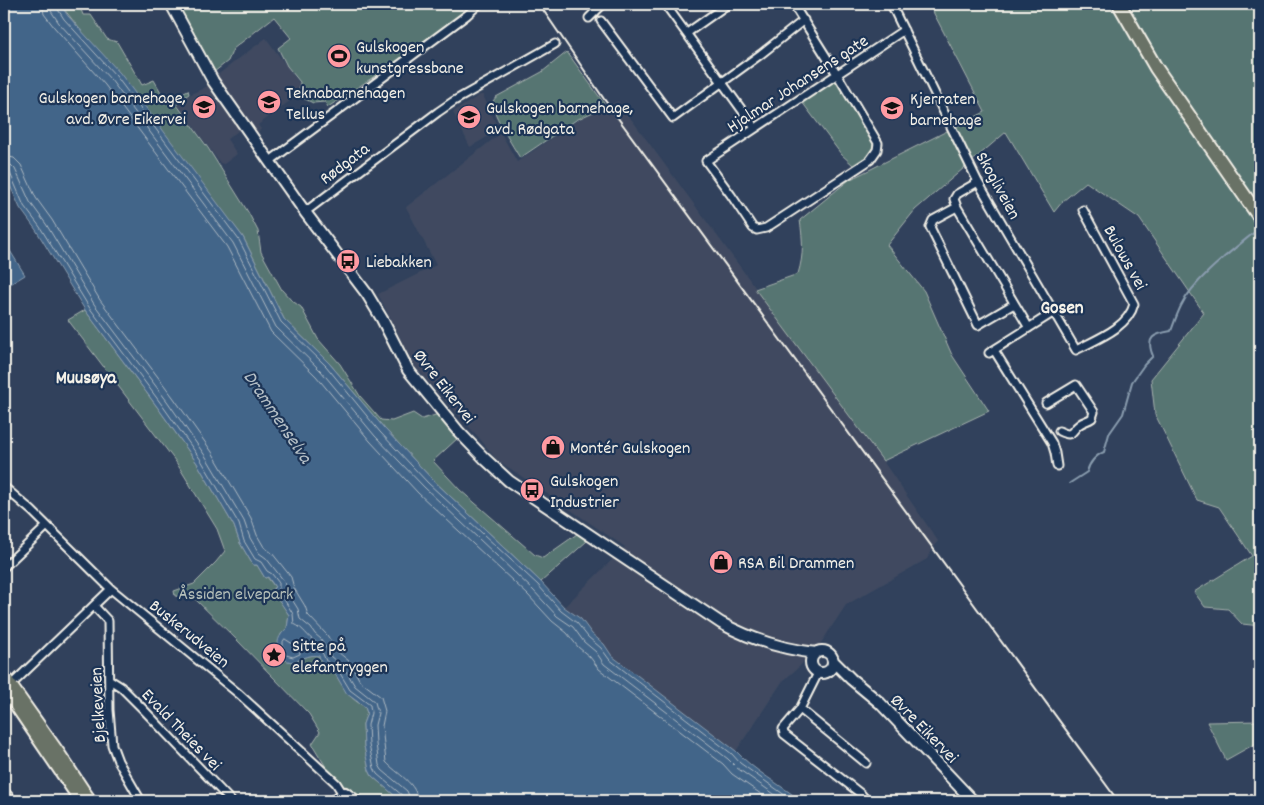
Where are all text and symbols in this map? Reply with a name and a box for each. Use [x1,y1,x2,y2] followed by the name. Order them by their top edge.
[723,30,874,140] street label: Hjalmar Johansens gate
[356,36,464,82] place label: Gulskogen kunstgressbane
[326,43,352,69] sports icon: Gulskogen kunstgressbane
[286,82,405,128] place label: Teknabarnehagen Tellus
[39,87,186,133] place label: Gulskogen barnehage, avd. Øvre Eikervei
[910,88,982,134] place label: Kjerraten barnehage
[256,89,282,115] school or university icon: Teknabarnehagen Tellus
[191,94,217,120] school or university icon: Gulskogen barnehage, avd. Øvre Eikervei
[879,95,905,121] school or university icon: Kjerraten barnehage
[486,97,633,143] place label: Gulskogen barnehage, avd. Rødgata
[456,104,482,130] school or university icon: Gulskogen barnehage, avd. Rødgata
[315,138,376,192] street label: Rødgata
[968,148,1026,225] street label: Skogliveien
[1096,221,1152,295] street label: Bulows vei
[335,248,361,274] bus stop icon: Liebakken
[366,251,432,276] place label: Liebakken
[1040,296,1084,323] district label: Gosen
[406,345,480,430] street label: Øvre Eikervei
[56,366,117,393] district label: Muusøya
[235,366,318,471] water label: Drammenselva
[540,434,566,460] shop icon: Montér Gulskogen
[570,437,690,462] place label: Montér Gulskogen
[550,470,619,516] place label: Gulskogen Industrier
[519,477,545,503] bus stop icon: Gulskogen Industrier
[708,549,734,575] shop icon: RSA Bil Drammen
[738,552,854,577] place label: RSA Bil Drammen
[179,583,293,608] park label: Åssiden elvepark
[143,595,234,675] street label: Buskerudveien
[292,635,388,681] place label: Sitte på elefantryggen
[261,642,287,668] place icon: Sitte på elefantryggen
[85,666,114,743] street label: Bjelkeveien
[134,684,226,778] street label: Evald Theies vei
[884,689,963,770] street label: Øvre Eikervei

